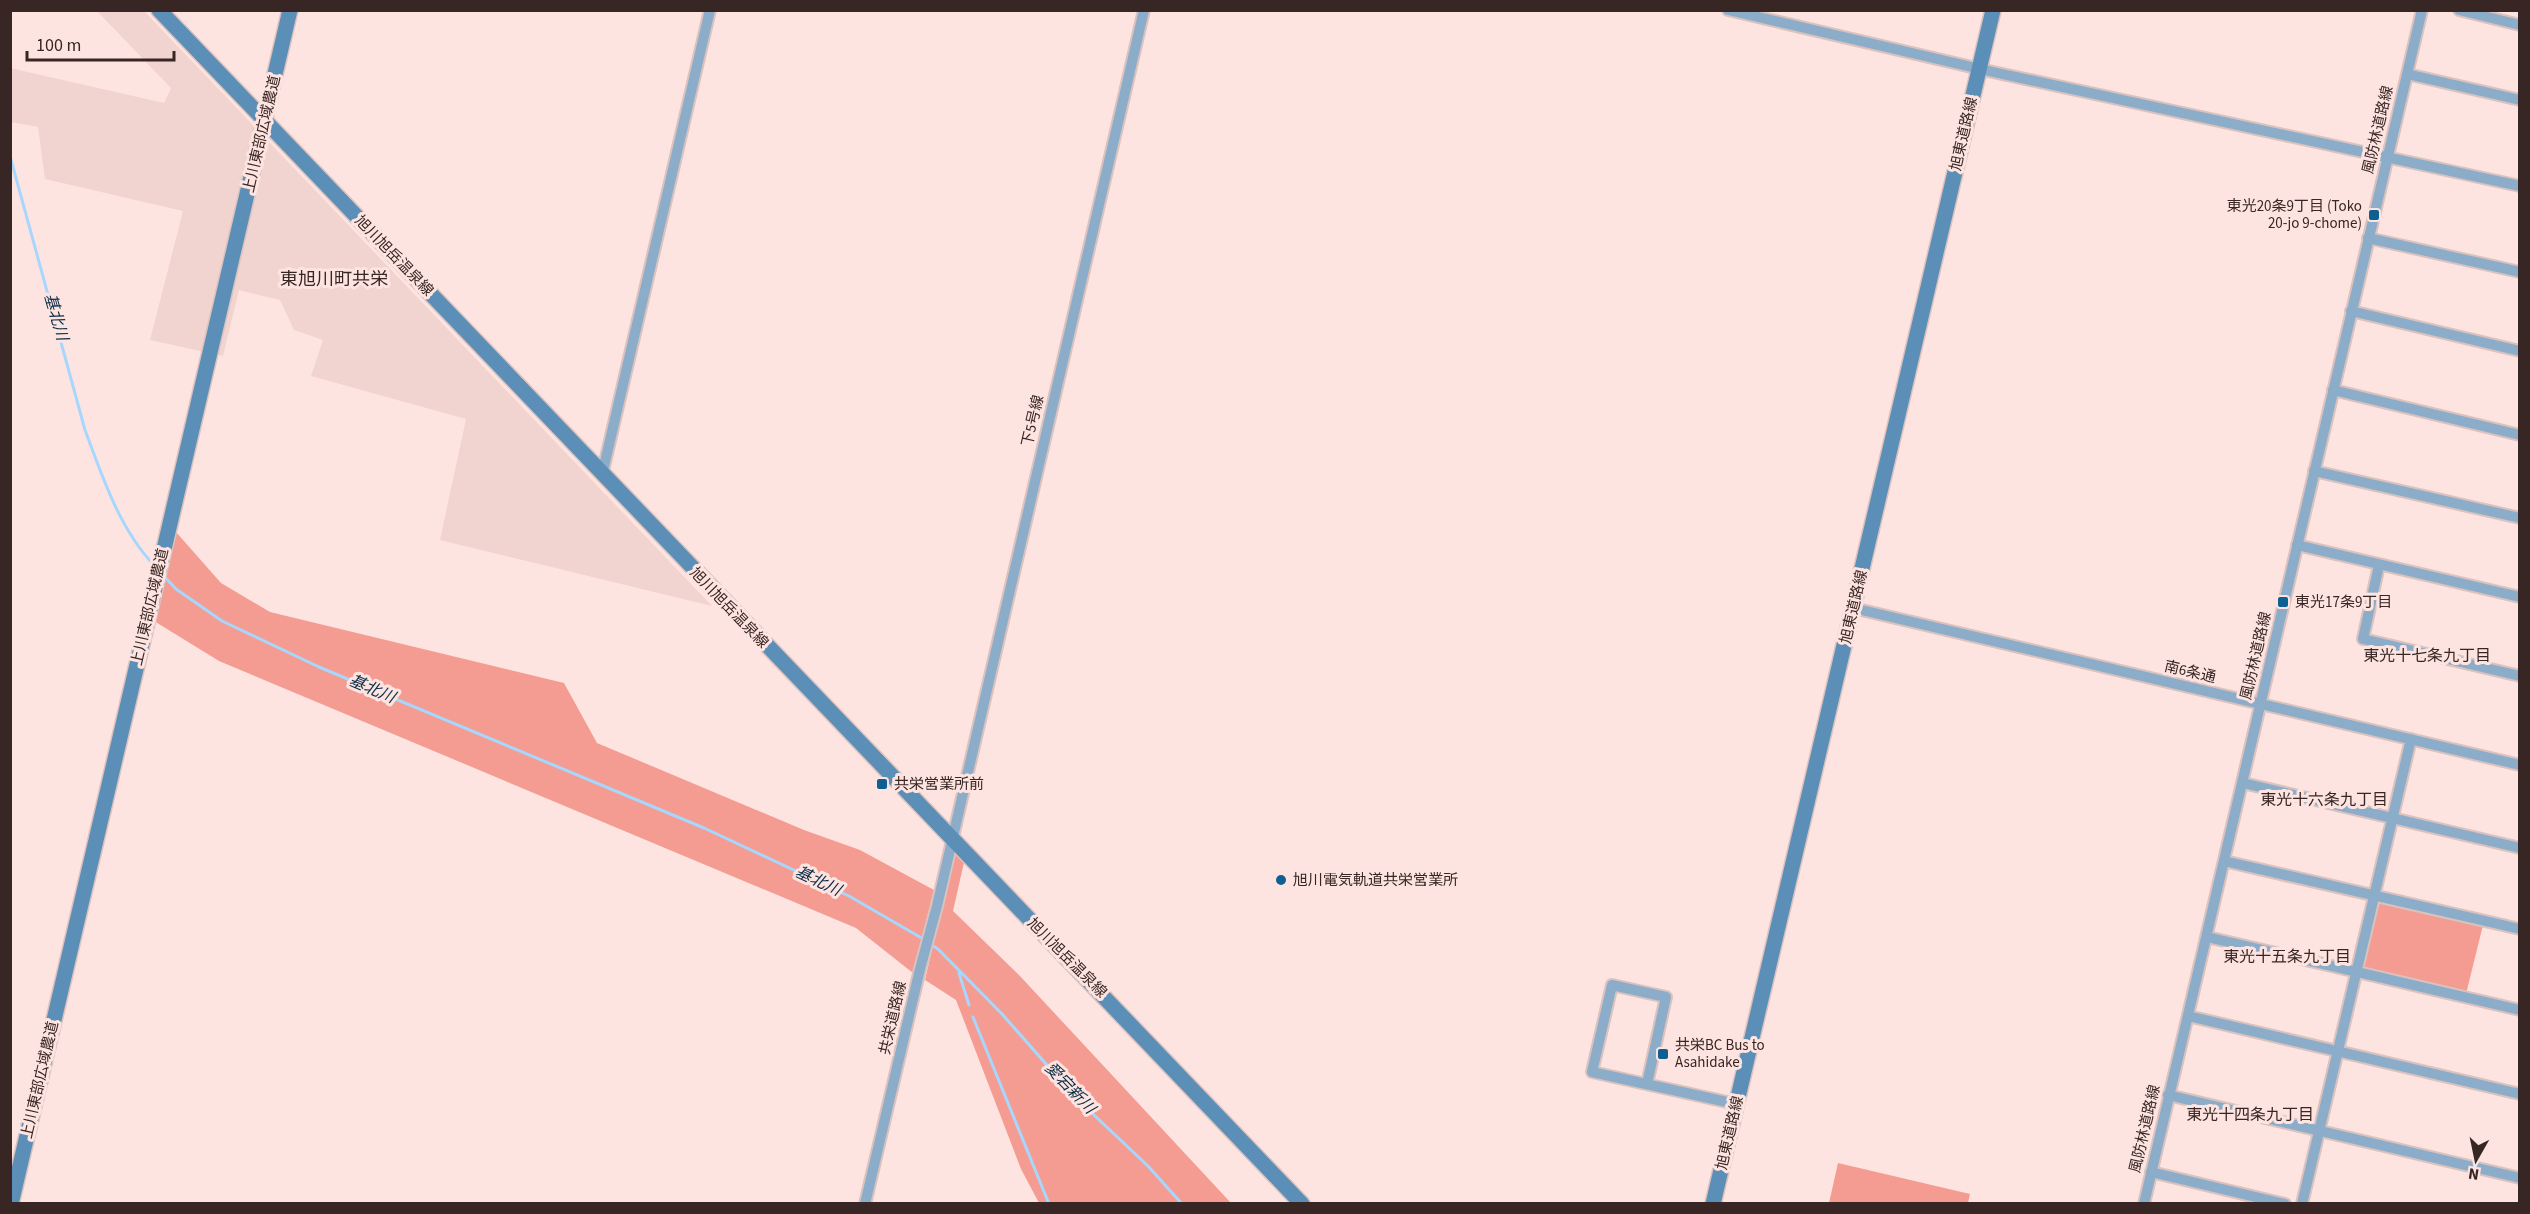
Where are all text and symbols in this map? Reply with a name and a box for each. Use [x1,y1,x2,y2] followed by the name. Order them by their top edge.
[27,24,174,62] scale bar
[36,33,81,58] text: 100 m
[238,73,286,195] street label: 上川東部広域農道
[2358,84,2398,176] street label: 風防林道路線
[1945,95,1983,173] street label: 旭東道路線
[2227,196,2362,234] place label: 東光20条9丁目 (Toko 20-jo 9-chome)
[2367,208,2381,222] marker: 東光20条9丁目 (Toko 20-jo 9-chome)
[350,211,438,301] street label: 旭川旭岳温泉線
[280,267,388,292] district label: 東旭川町共栄
[39,291,74,345] water label: 基北川
[1017,393,1049,449] street label: 下5号線
[126,546,174,668] street label: 上川東部広域農道
[685,563,773,653] street label: 旭川旭岳温泉線
[1835,568,1873,646] street label: 旭東道路線
[2295,592,2392,613] place label: 東光17条9丁目
[2276,595,2290,609] marker: 東光17条9丁目
[2236,610,2276,702] street label: 風防林道路線
[2363,645,2491,667] district label: 東光十七条九丁目
[2162,656,2218,688] street label: 南6条通
[346,669,400,709] water label: 基北川
[894,774,984,795] place label: 共栄営業所前
[875,777,889,791] marker: 共栄営業所前
[2260,789,2388,811] district label: 東光十六条九丁目
[792,861,846,902] water label: 基北川
[1293,870,1458,891] place label: 旭川電気軌道共栄営業所
[1274,873,1288,887] marker: 旭川電気軌道共栄営業所
[1022,913,1112,1003] street label: 旭川旭岳温泉線
[2223,946,2351,968] district label: 東光十五条九丁目
[874,979,912,1057] street label: 共栄道路線
[16,1019,64,1141] street label: 上川東部広域農道
[1675,1035,1765,1073] place label: 共栄BC Bus to Asahidake
[1656,1047,1670,1061] marker: 共栄BC Bus to Asahidake
[1040,1057,1102,1120] water label: 愛宕新川
[2125,1083,2165,1175] street label: 風防林道路線
[1711,1094,1749,1172] street label: 旭東道路線
[2186,1104,2314,1126] district label: 東光十四条九丁目
[2446,1130,2506,1190] north arrow
[2467,1162,2481,1186] text: N

